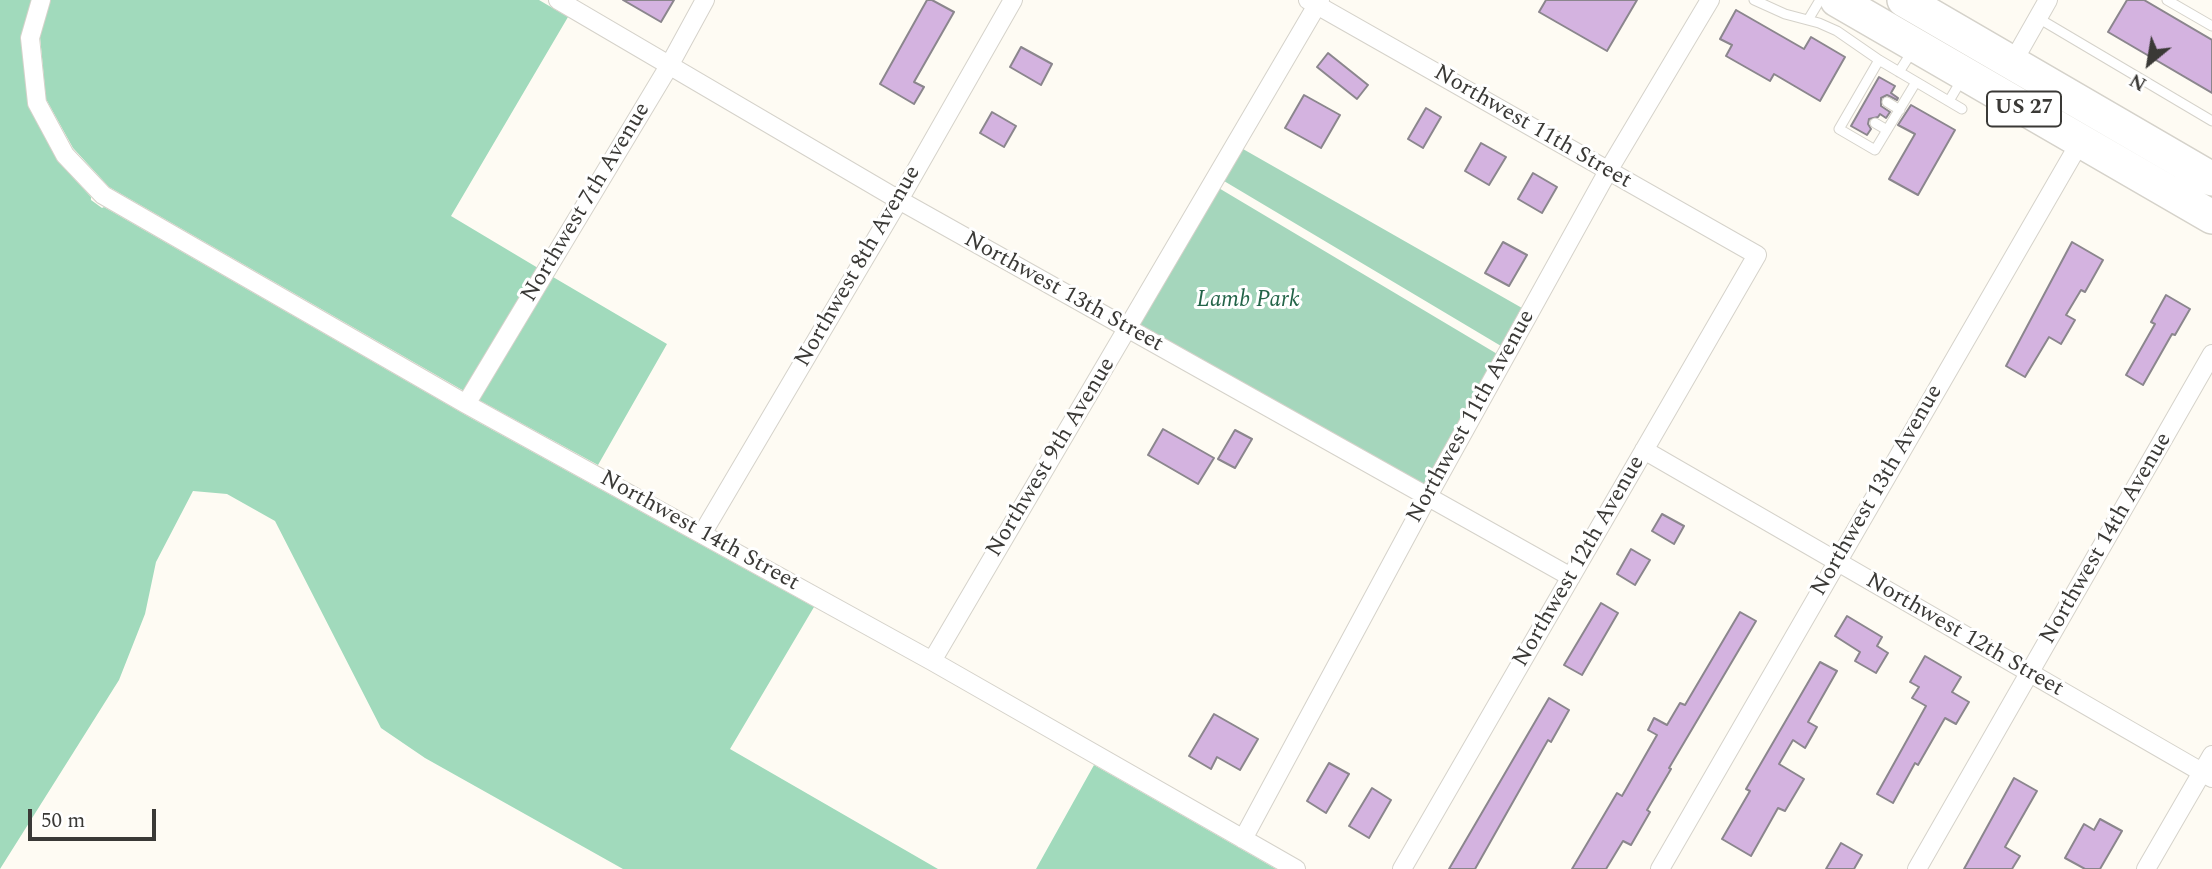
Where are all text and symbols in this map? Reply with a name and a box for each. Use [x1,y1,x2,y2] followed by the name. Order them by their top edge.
[2114,28,2184,98] north arrow
[1428,60,1636,196] street label: Northwest 11th Street
[2124,65,2152,98] text: N
[1987,92,2061,126] road number: US 27
[516,98,658,308] street label: Northwest 7th Avenue
[790,161,928,373] street label: Northwest 8th Avenue
[958,227,1168,359] street label: Northwest 13th Street
[1196,287,1300,315] park label: Lamb Park
[1402,306,1542,528] street label: Northwest 11th Avenue
[981,353,1123,563] street label: Northwest 9th Avenue
[1806,380,1950,602] street label: Northwest 13th Avenue
[2035,428,2179,650] street label: Northwest 14th Avenue
[1508,451,1652,673] street label: Northwest 12th Avenue
[594,466,804,598] street label: Northwest 14th Street
[1860,568,2068,704] street label: Northwest 12th Street
[32,796,159,840] scale bar
[41,805,85,837] text: 50 m

